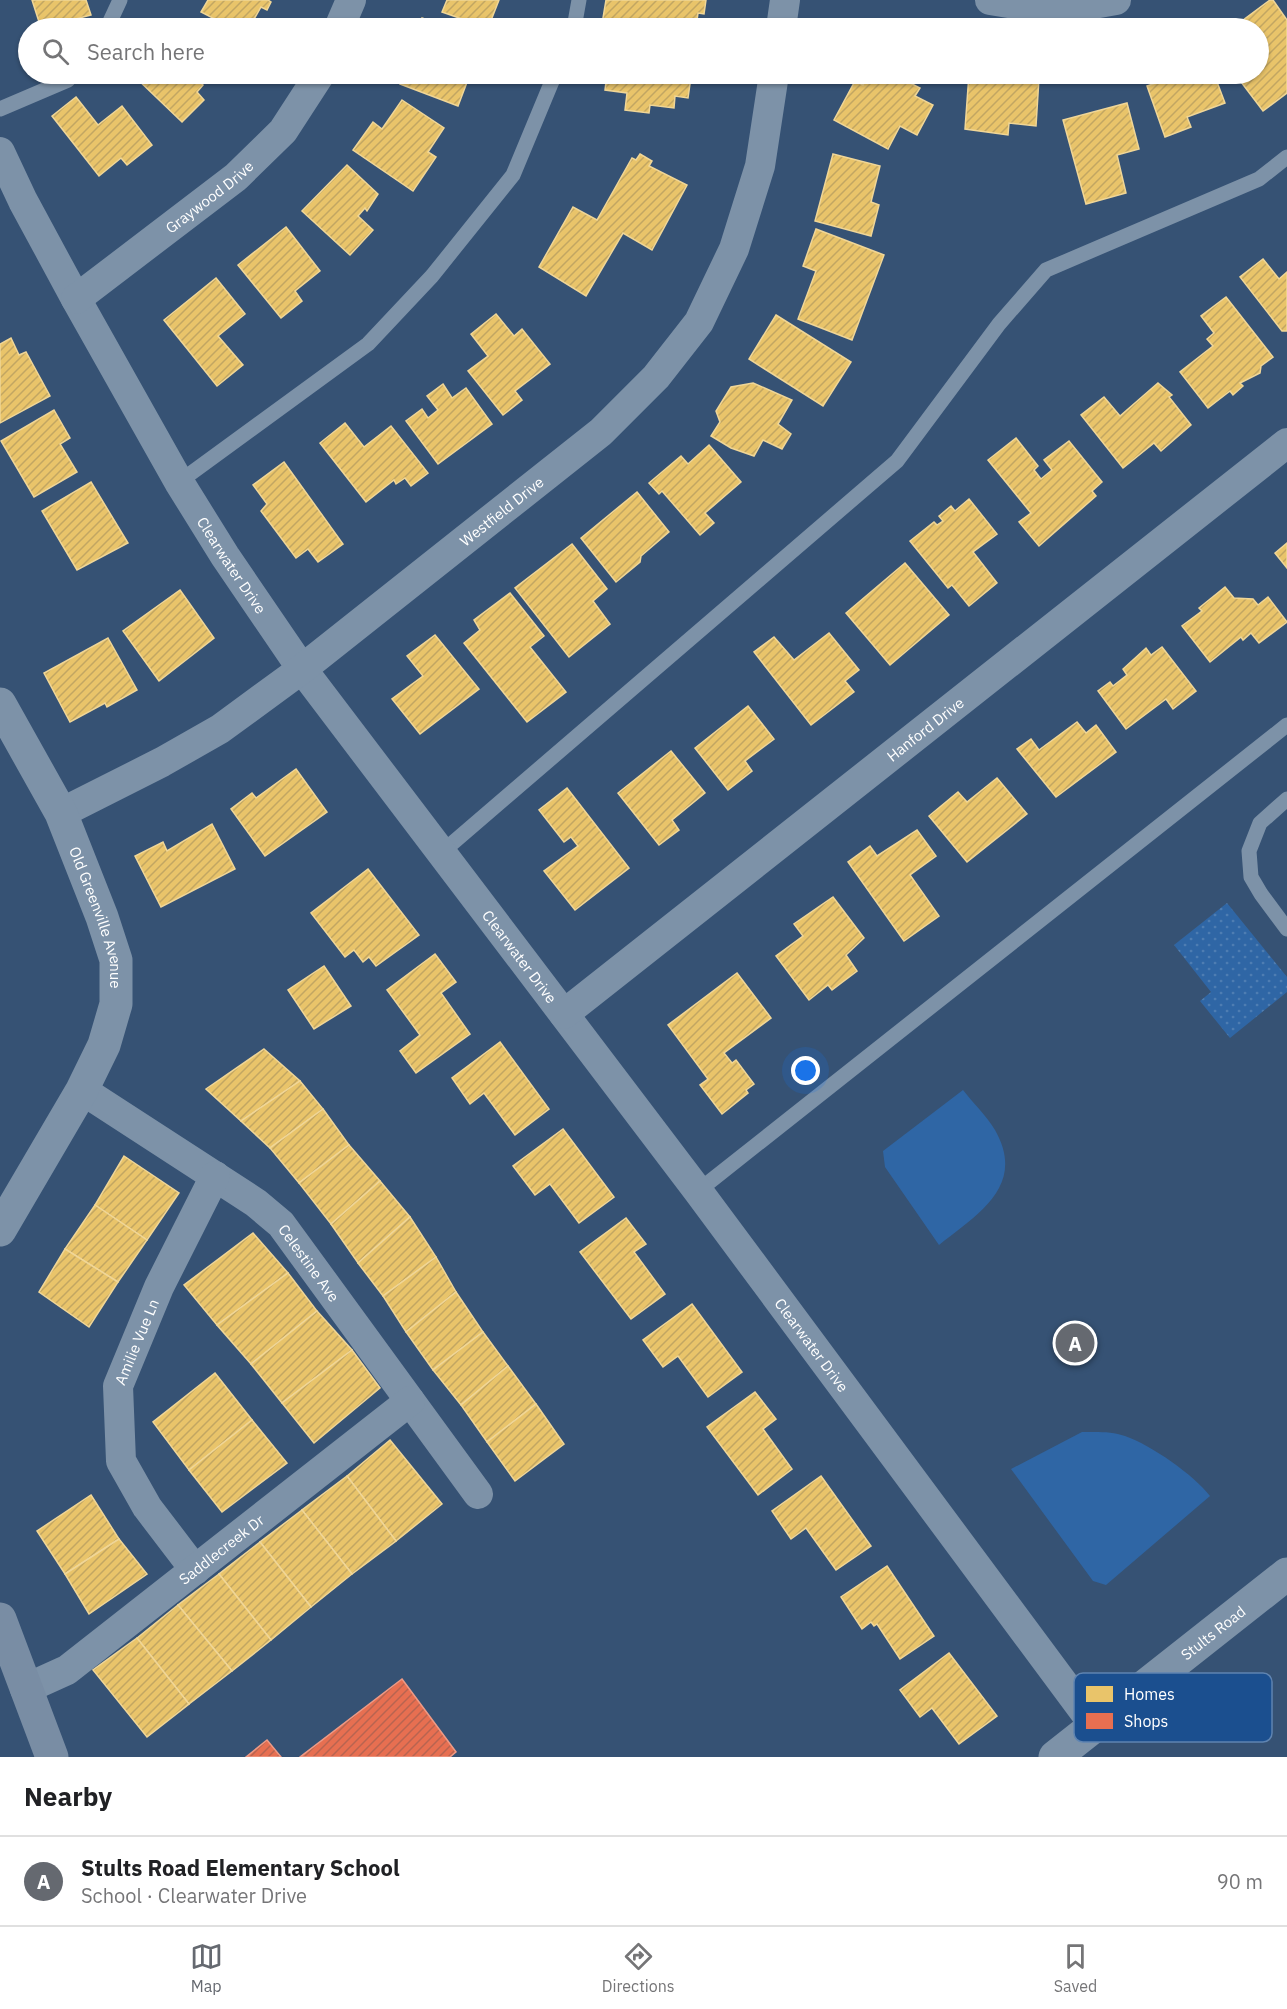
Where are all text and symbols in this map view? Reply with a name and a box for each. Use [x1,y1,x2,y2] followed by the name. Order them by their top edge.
[18,18,1269,84] search box
[39,35,72,68] icon: search
[87,37,205,66] text: Search here
[161,156,257,237] street label: Graywood Drive
[456,472,547,550] street label: Westfield Drive
[193,513,271,617] street label: Clearwater Drive
[883,693,967,765] street label: Hanford Drive
[66,844,126,989] street label: Old Greenville Avenue
[478,906,561,1007] street label: Clearwater Drive
[791,1056,820,1085] your location
[275,1220,344,1305] street label: Celestine Ave
[771,1294,853,1395] street label: Clearwater Drive
[110,1296,163,1388] street label: Amilie Vue Ln
[1056,1320,1094,1366] pin: A
[175,1510,268,1588] street label: Saddlecreek Dr
[1177,1601,1249,1664] street label: Stults Road
[1074,1673,1272,1742] legend
[1124,1684,1175,1704] text: Homes
[1124,1711,1168,1731] text: Shops
[24,1779,112,1813] text: Nearby
[81,1853,400,1882] text: Stults Road Elementary School
[37,1868,50,1895] text: A
[1217,1868,1263,1895] text: 90 m
[81,1882,307,1909] text: School · Clearwater Drive
[190,1940,223,1996] tab: Map
[602,1940,675,1996] tab: Directions
[1054,1940,1097,1996] tab: Saved

